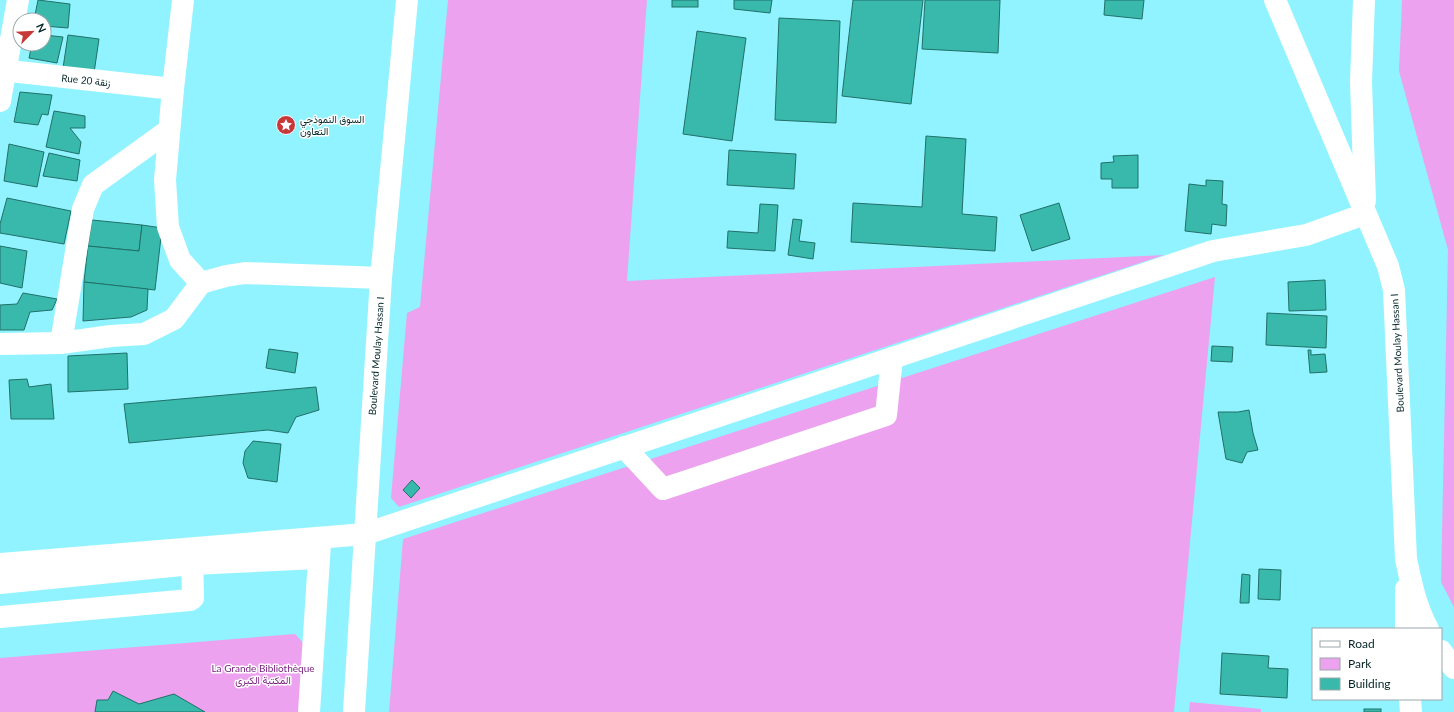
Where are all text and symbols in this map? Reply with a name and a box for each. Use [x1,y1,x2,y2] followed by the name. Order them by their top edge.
[12,12,52,52] north arrow
[34,21,49,34] text: N
[61,71,111,90] street label: Rue 20 زنقة
[300,113,364,138] place label: السوق النموذجي التعاون
[275,114,297,136] place icon: السوق النموذجي التعاون
[1388,293,1406,413] street label: Boulevard Moulay Hassan I
[366,296,386,416] street label: Boulevard Moulay Hassan I
[1312,628,1442,700] legend
[1348,636,1375,651] text: Road
[1348,656,1372,671] text: Park
[211,662,315,687] park label: La Grande Bibliothèque المكتبة الكبرى
[1348,676,1391,691] text: Building

